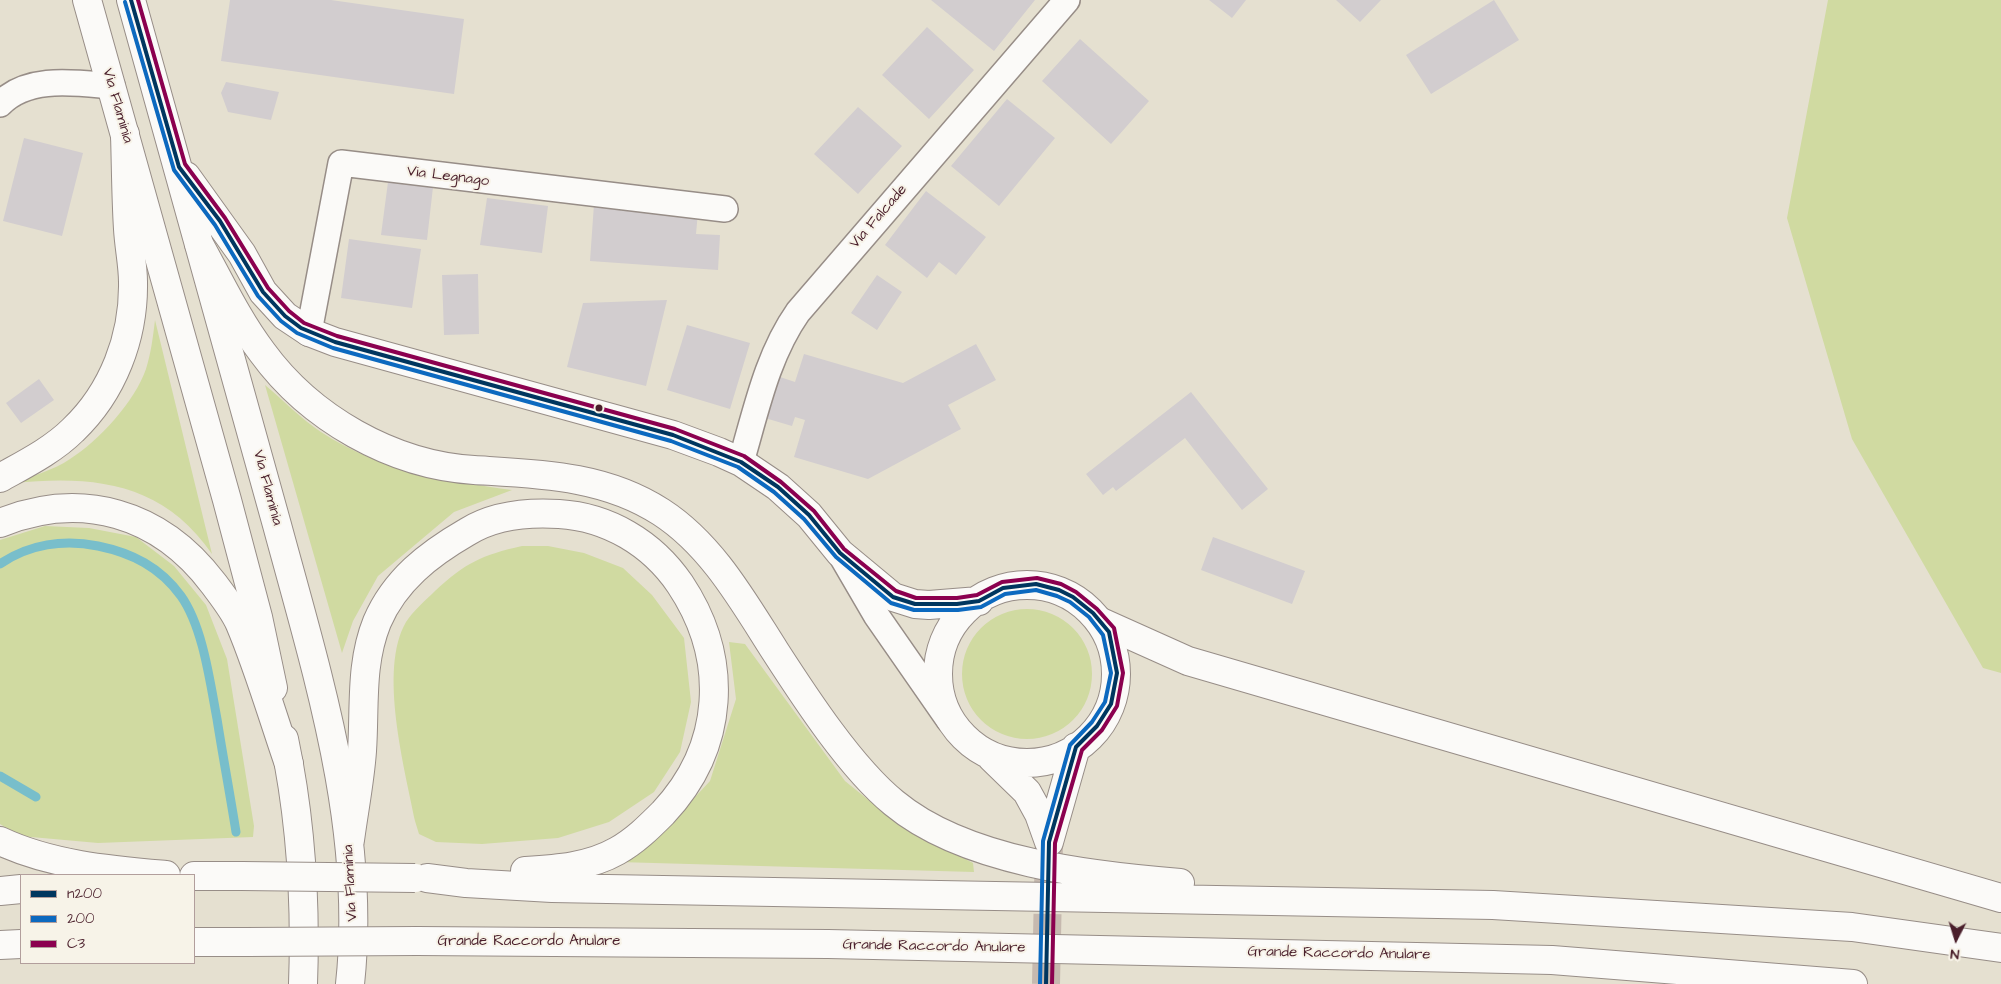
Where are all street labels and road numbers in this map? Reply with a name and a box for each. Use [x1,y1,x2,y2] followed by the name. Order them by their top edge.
[98,66,136,146] street label: Via Flaminia
[406,163,490,191] street label: Via Legnago
[846,181,912,253] street label: Via Falcade
[248,448,286,528] street label: Via Flaminia
[340,844,362,922] street label: Via Flaminia
[438,933,620,951] street label: Grande Raccordo Anulare
[842,936,1026,958] street label: Grande Raccordo Anulare
[1247,943,1431,965] street label: Grande Raccordo Anulare

